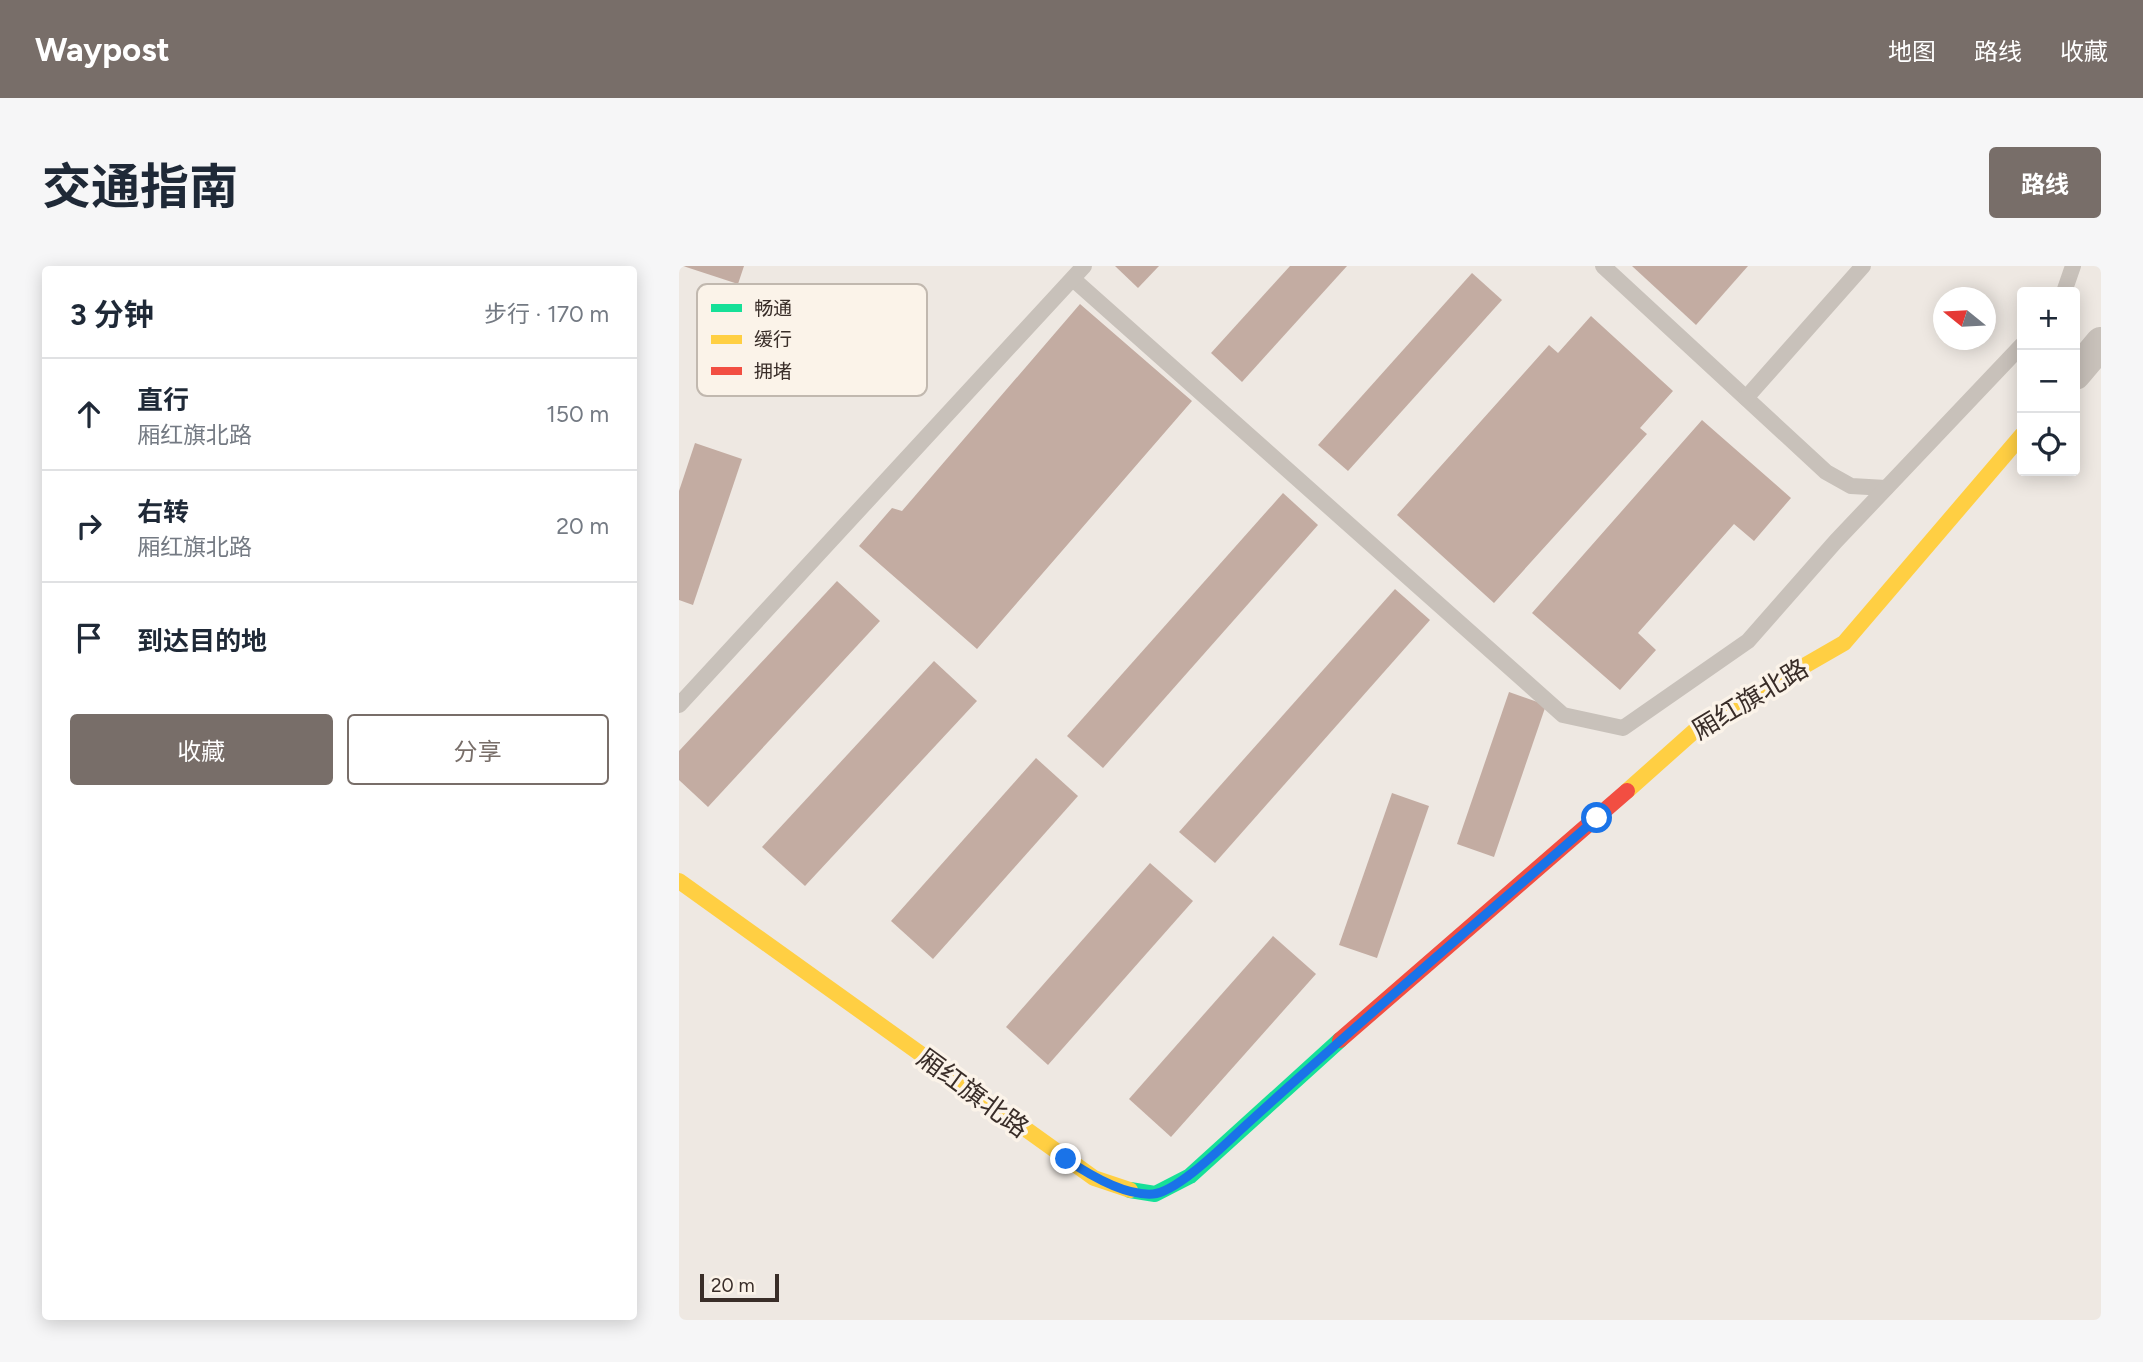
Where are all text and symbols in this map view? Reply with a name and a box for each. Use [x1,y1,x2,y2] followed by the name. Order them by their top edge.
[35,30,170,69] text: Waypost
[1888,37,1936,66] text: 地图
[1974,37,2022,66] text: 路线
[2060,37,2108,66] text: 收藏
[1989,147,2101,218] button: 路线
[42,157,238,216] text: 交通指南
[697,284,927,396] legend
[1933,287,1996,350] north arrow
[2017,287,2080,476] map controls
[2017,287,2080,350] button: +
[70,296,154,333] text: 3 分钟
[754,297,792,320] text: 畅通
[484,300,609,328] text: 步行 · 170 m
[754,328,792,351] text: 缓行
[2017,350,2080,413] button: −
[754,360,792,383] text: 拥堵
[137,384,189,416] text: 直行
[70,395,108,433] icon: ahead
[546,400,609,428] text: 150 m
[2017,413,2080,476] button: locate
[137,421,252,449] text: 厢红旗北路
[137,496,189,528] text: 右转
[70,507,108,545] icon: right
[556,512,609,540] text: 20 m
[137,533,252,561] text: 厢红旗北路
[70,619,108,657] icon: arrive
[137,625,267,657] text: 到达目的地
[1686,652,1814,746] street label: 厢红旗北路
[70,714,333,785] button: 收藏
[347,714,609,785] button: 分享
[1581,802,1612,833] route start
[911,1042,1035,1144] street label: 厢红旗北路
[1050,1143,1081,1174] route end
[700,1271,779,1303] scale bar
[711,1274,755,1297] text: 20 m

